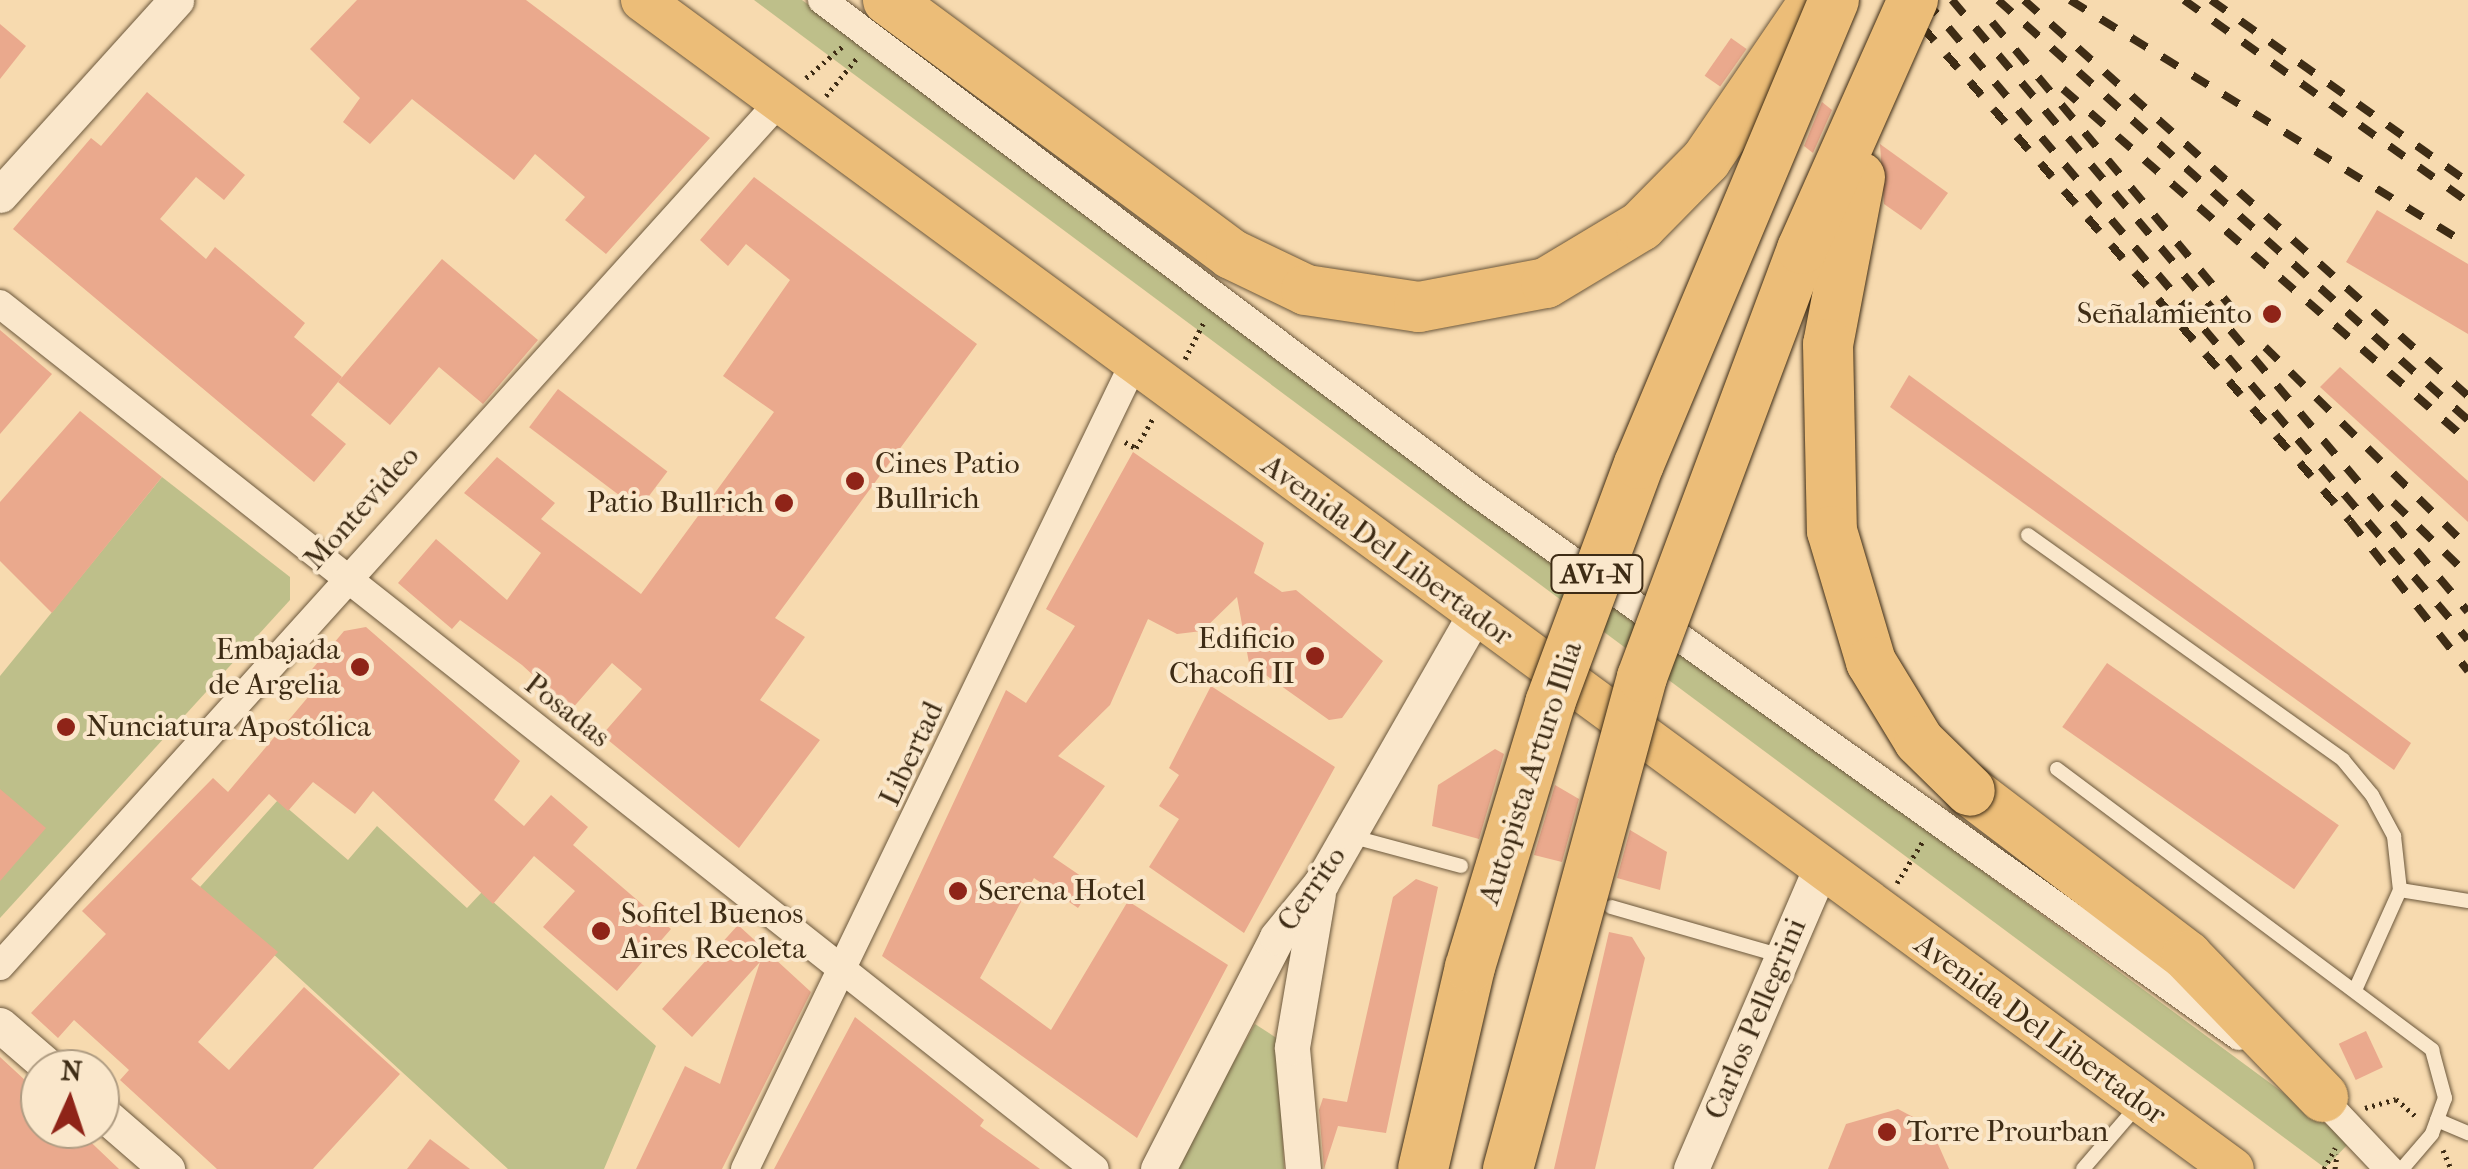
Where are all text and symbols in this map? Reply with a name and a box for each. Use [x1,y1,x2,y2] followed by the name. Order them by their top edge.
[2077,296,2252,332] place label: Señalamiento
[2261,303,2283,325] marker: Señalamiento
[297,438,427,578] street label: Montevideo
[875,446,1020,516] place label: Cines Patio Bullrich
[1254,448,1520,654] street label: Avenida Del Libertador
[844,470,866,492] marker: Cines Patio Bullrich
[587,485,764,521] place label: Patio Bullrich
[773,492,795,514] marker: Patio Bullrich
[1550,551,1644,597] road number: AV1-N
[1169,621,1295,692] place label: Edificio Chacofi II
[209,632,340,702] place label: Embajada de Argelia
[1471,637,1591,909] street label: Autopista Arturo Illia
[1304,645,1326,667] marker: Edificio Chacofi II
[349,656,371,678] marker: Embajada de Argelia
[517,666,617,756] street label: Posadas
[872,696,952,812] street label: Libertad
[86,709,371,745] place label: Nunciatura Apostólica
[55,716,77,738] marker: Nunciatura Apostólica
[1270,840,1354,938] street label: Cerrito
[978,873,1146,909] place label: Serena Hotel
[947,880,969,902] marker: Serena Hotel
[621,896,806,966] place label: Sofitel Buenos Aires Recoleta
[1697,913,1815,1125] street label: Carlos Pellegrini
[590,920,612,942] marker: Sofitel Buenos Aires Recoleta
[1907,927,2173,1133] street label: Avenida Del Libertador
[20,1049,120,1149] north arrow
[60,1054,83,1088] text: N
[1907,1114,2108,1150] place label: Torre Prourban
[1876,1121,1898,1143] marker: Torre Prourban

